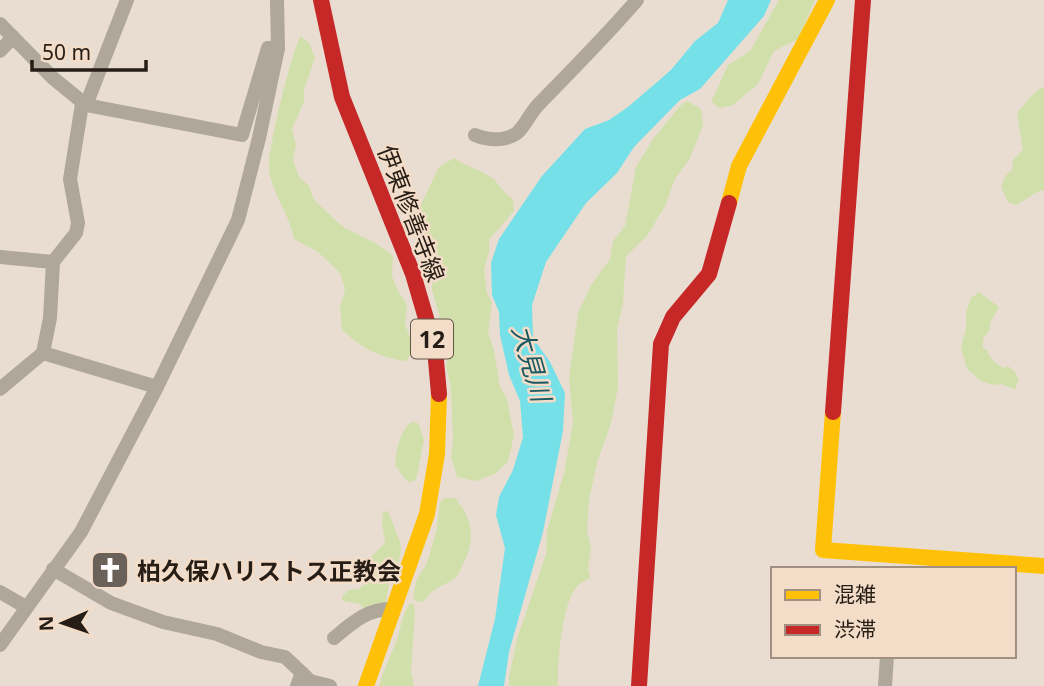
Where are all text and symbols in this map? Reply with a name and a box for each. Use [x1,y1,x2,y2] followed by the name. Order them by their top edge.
[32,28,145,72] scale bar
[42,38,91,66] text: 50 m
[371,140,453,286] street label: 伊東修善寺線
[411,320,453,358] road number: 12
[504,321,561,408] water label: 大見川
[89,549,131,591] church icon: 柏久保ハリストス正教会
[137,554,401,587] place label: 柏久保ハリストス正教会
[771,567,1016,658] legend
[834,580,876,608] text: 混雑
[28,588,98,658] north arrow
[33,615,59,632] text: N
[834,615,876,643] text: 渋滞

